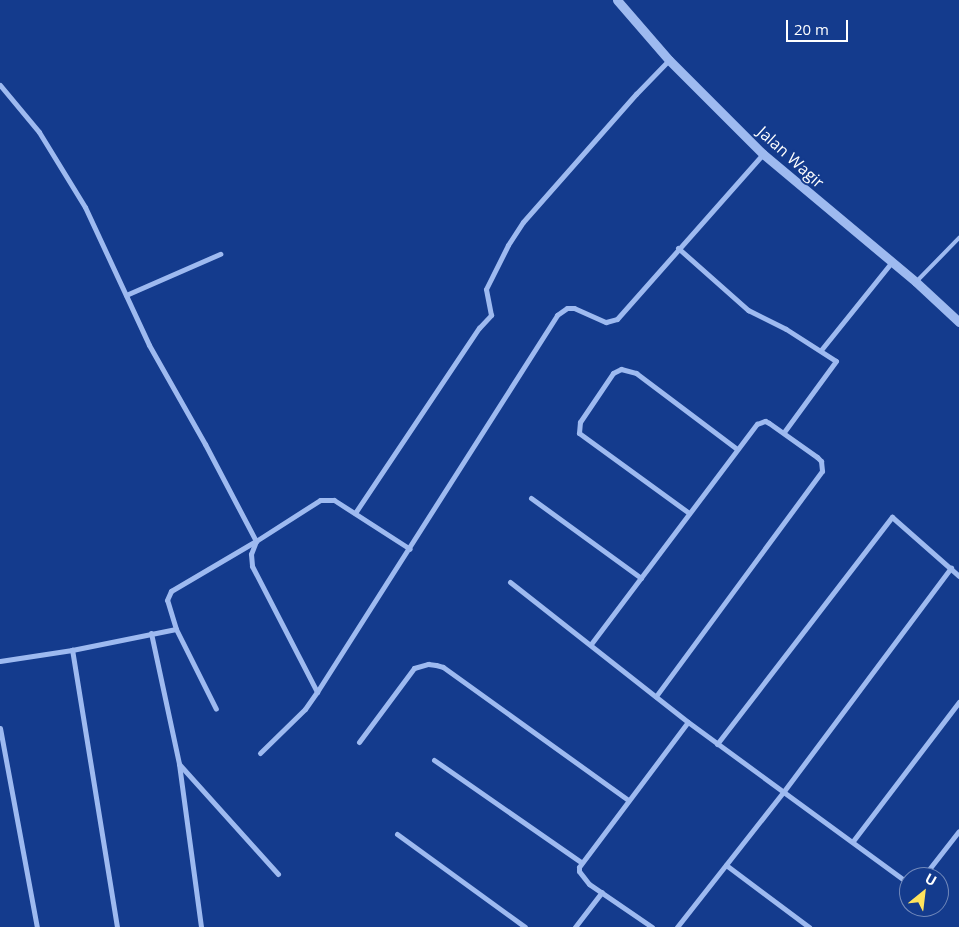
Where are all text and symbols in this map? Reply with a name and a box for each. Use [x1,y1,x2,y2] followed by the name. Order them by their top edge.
[789,10,852,42] scale bar
[794,19,829,39] text: 20 m
[754,122,828,192] street label: Jalan Wagir
[899,867,949,917] north arrow
[922,868,940,890] text: U

